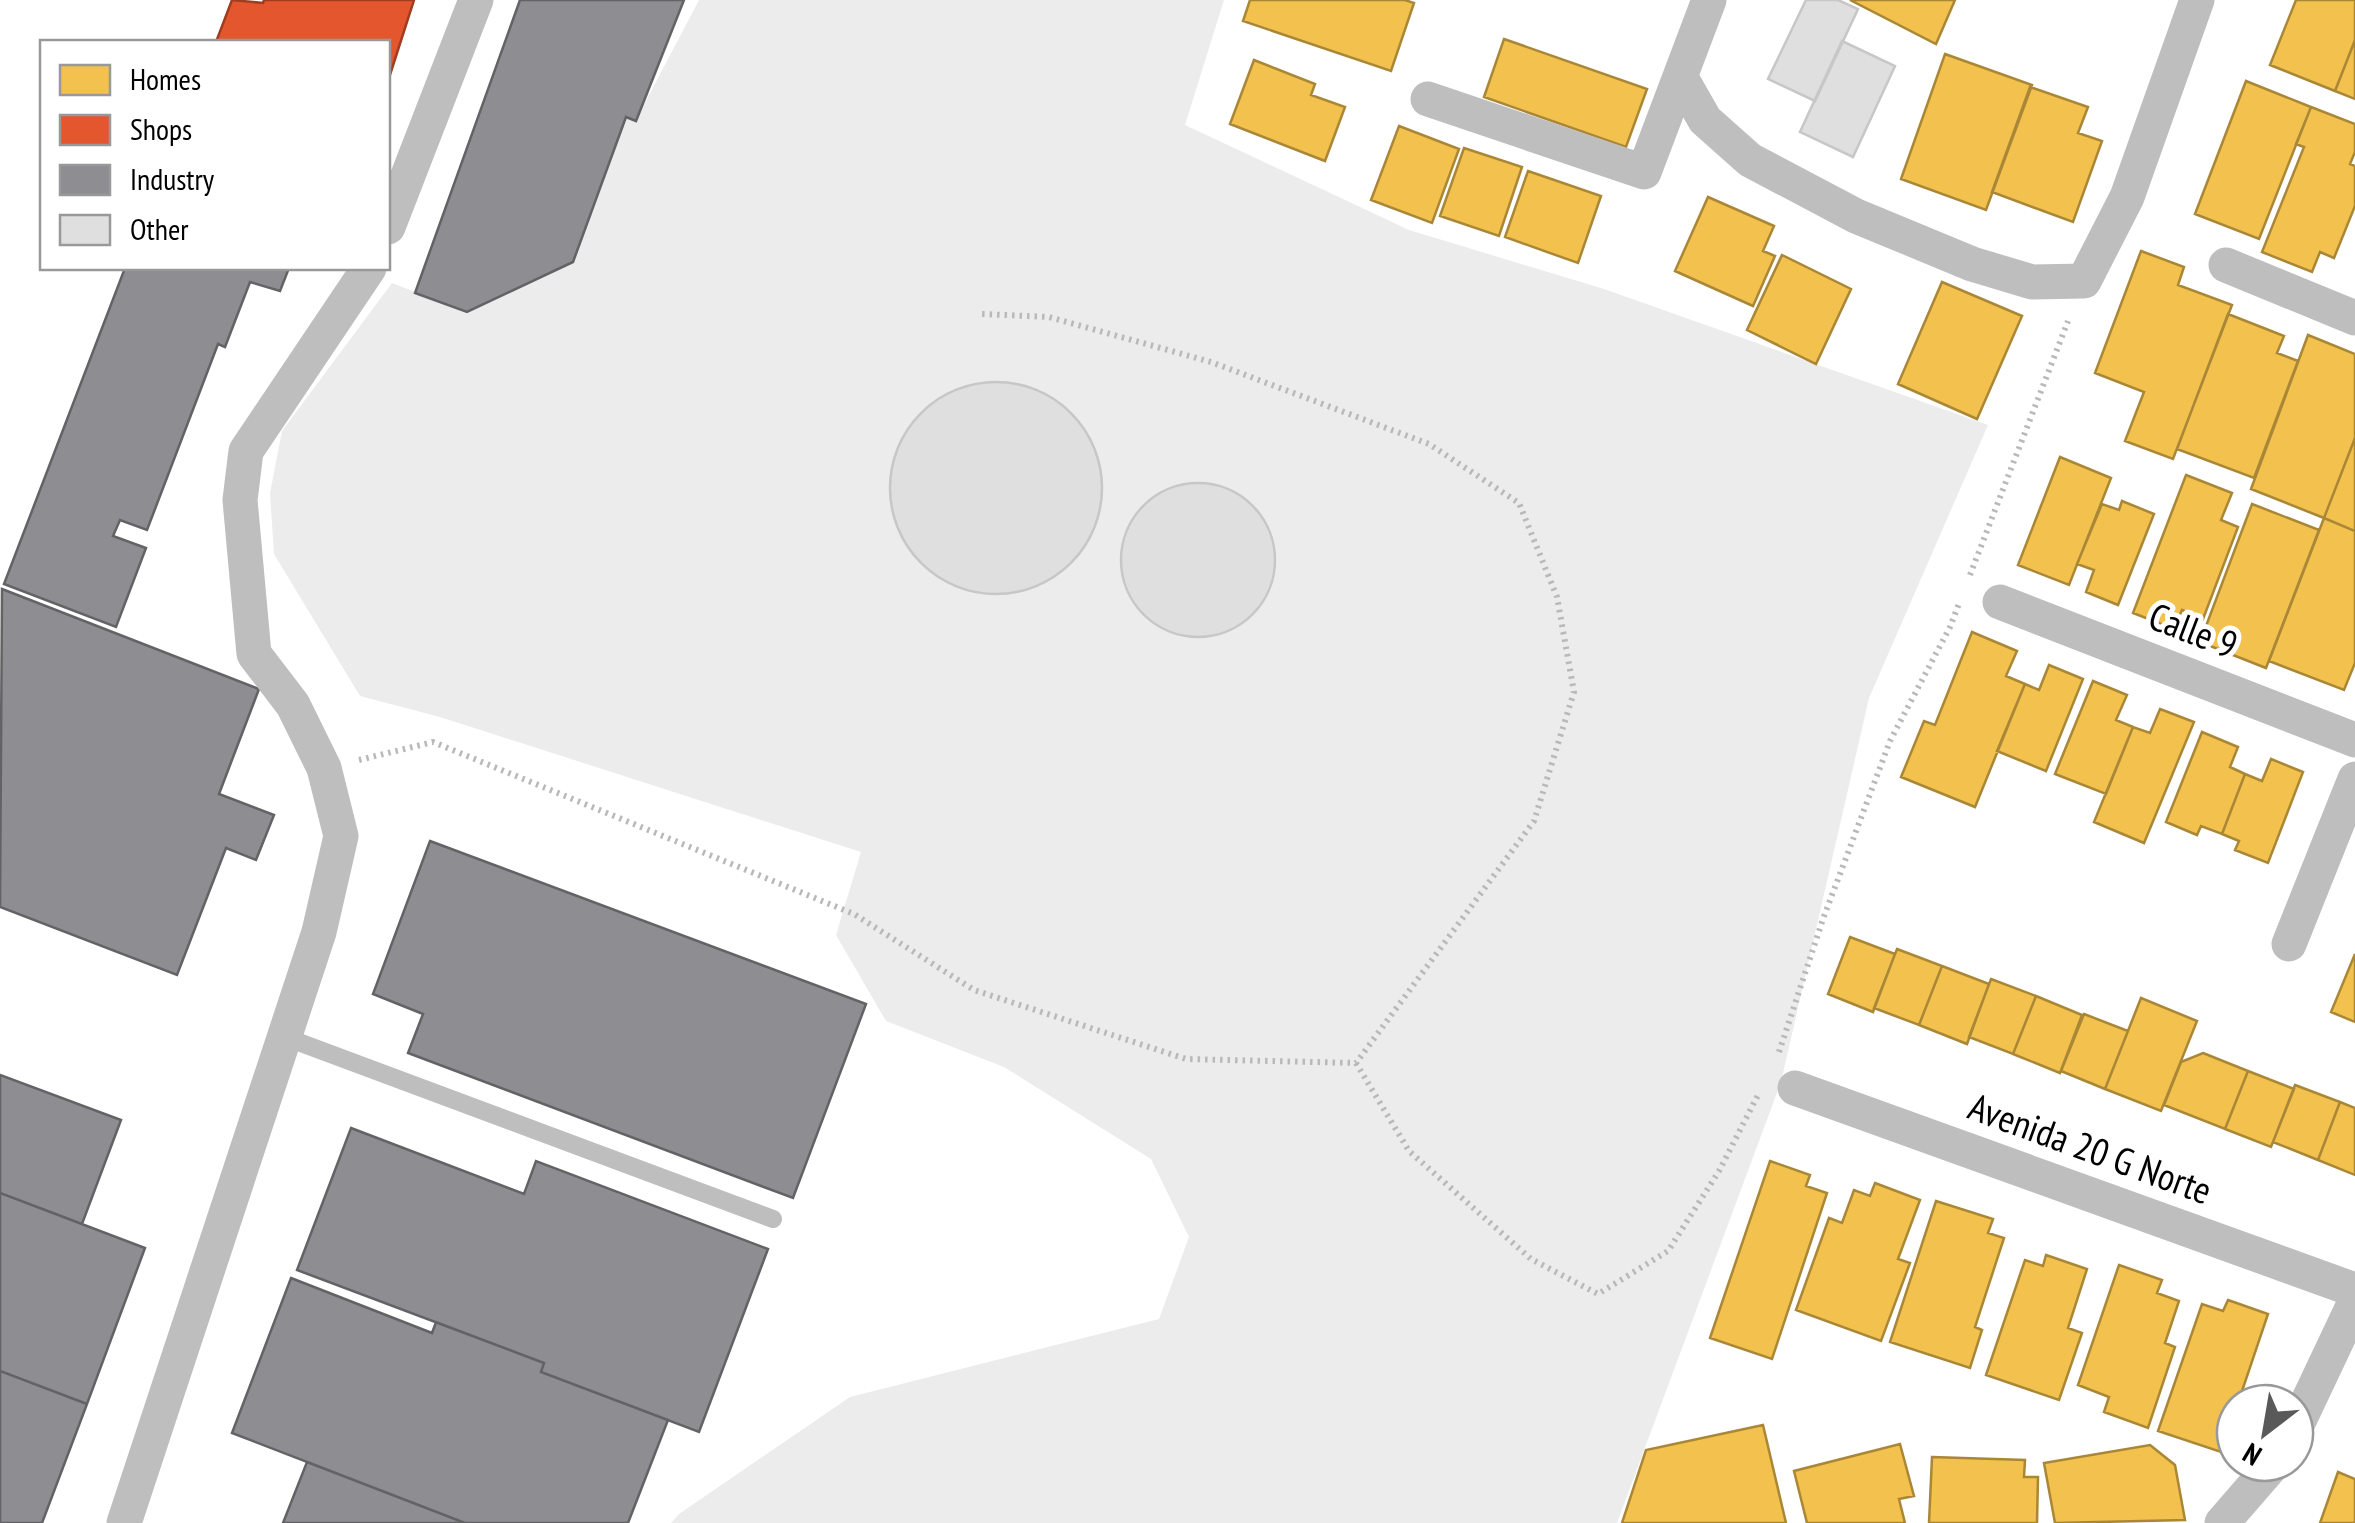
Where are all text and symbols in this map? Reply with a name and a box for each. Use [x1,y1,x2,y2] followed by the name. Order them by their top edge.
[40,40,390,270] legend
[130,59,201,98] text: Homes
[130,109,192,148] text: Shops
[130,159,215,198] text: Industry
[130,209,189,248] text: Other
[2142,590,2245,669] street label: Calle 9
[1962,1081,2219,1214] street label: Avenida 20 G Norte
[2215,1383,2315,1483] north arrow
[2236,1435,2268,1475] text: N

